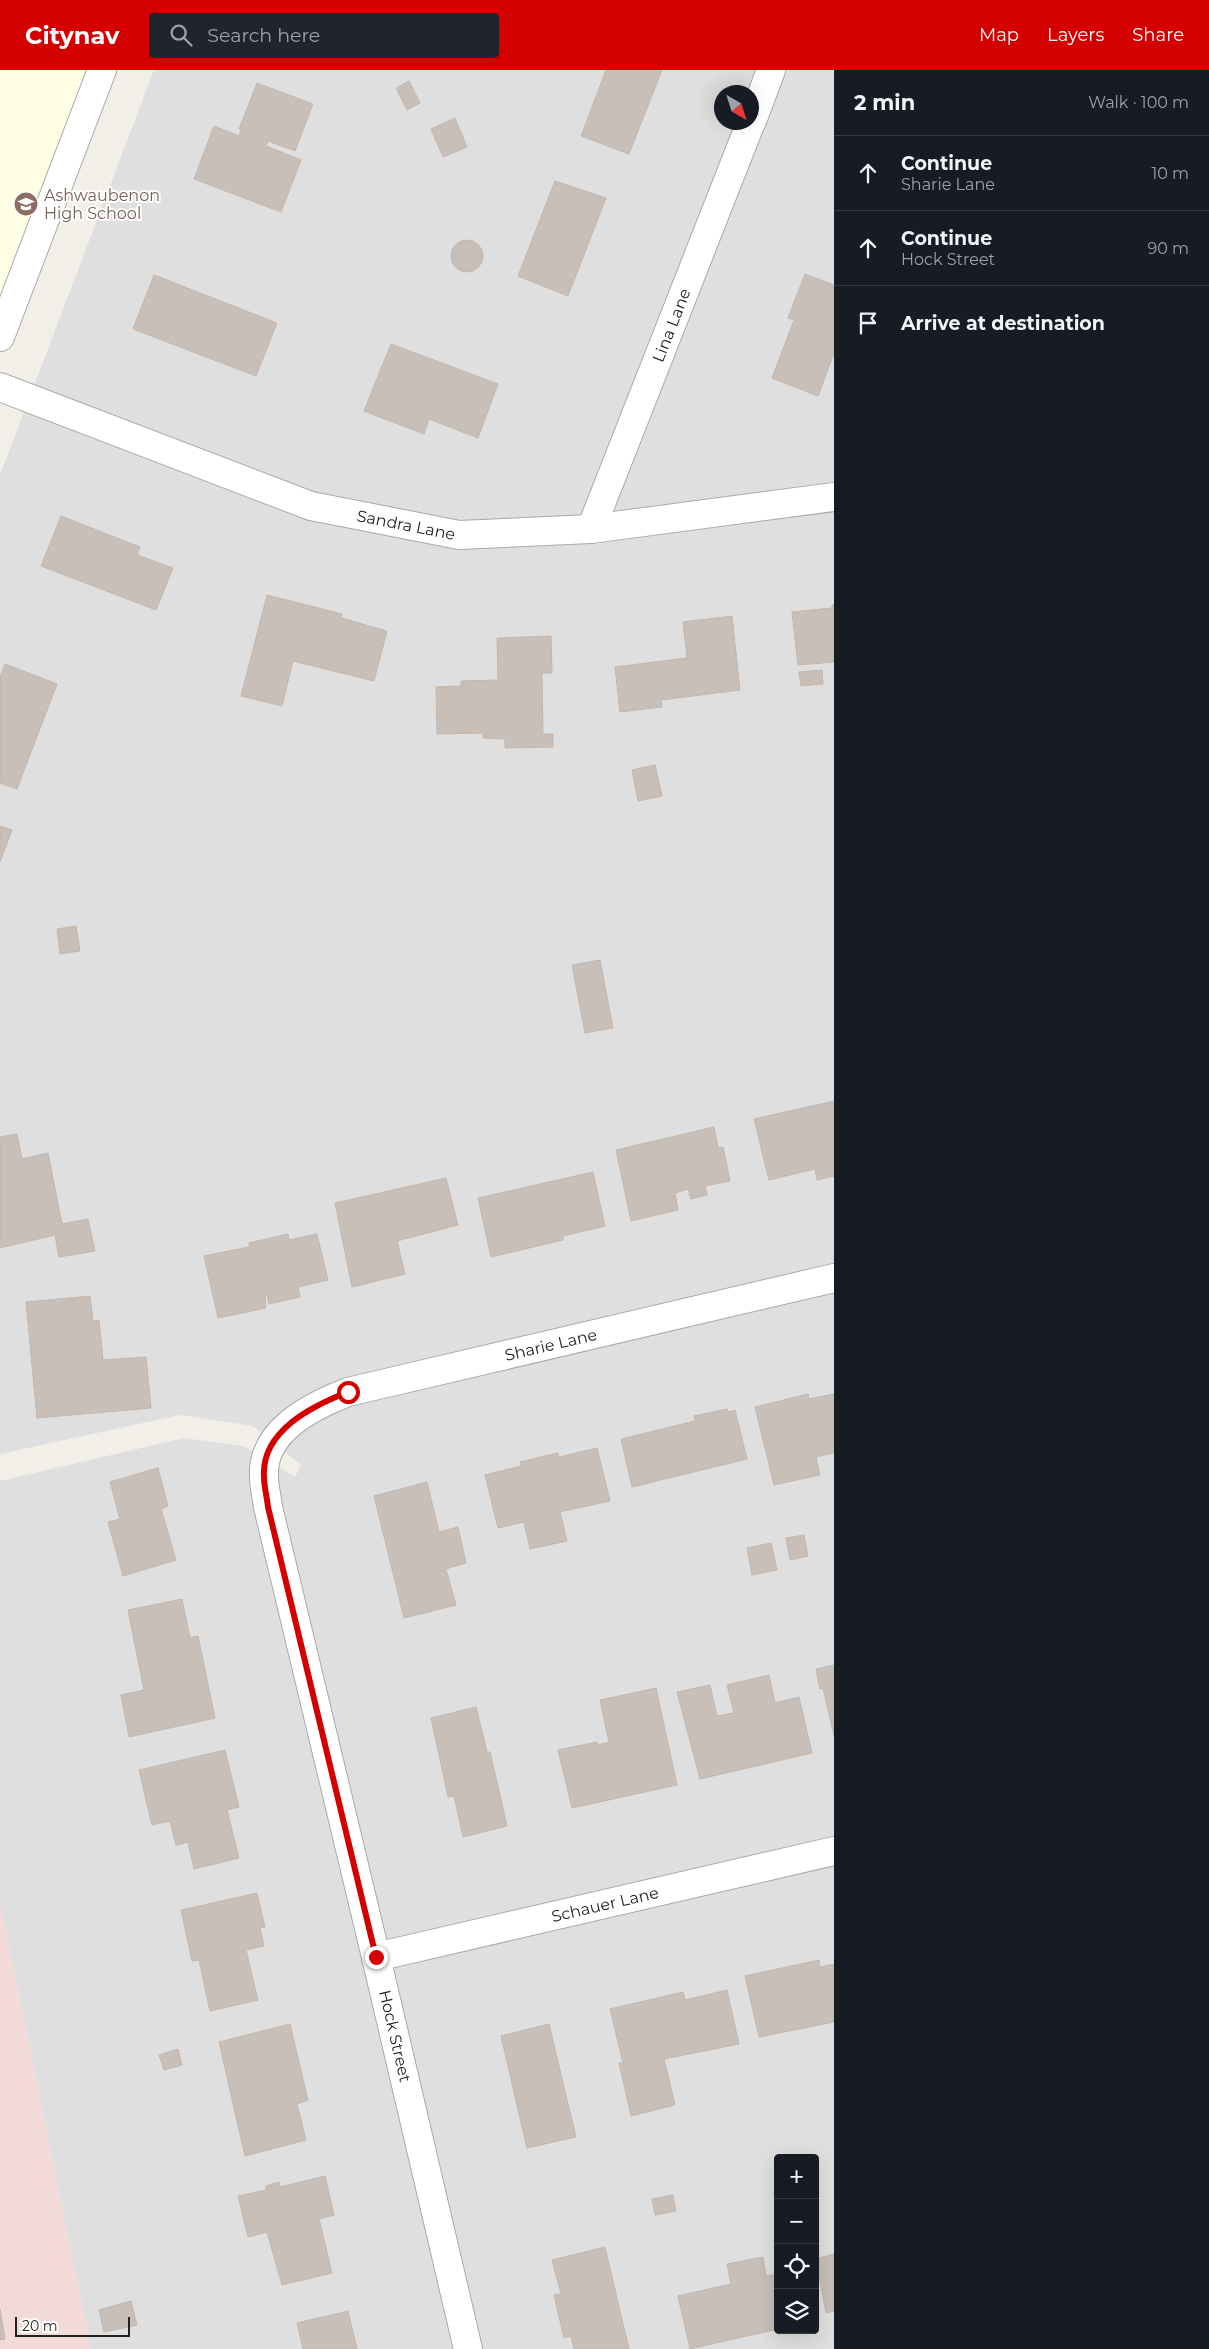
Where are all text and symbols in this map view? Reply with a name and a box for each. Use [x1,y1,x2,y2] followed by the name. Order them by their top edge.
[149,13,499,58] search box
[25,21,119,50] text: Citynav
[167,21,195,49] icon: search
[207,24,320,47] text: Search here
[979,24,1019,46] text: Map
[1047,24,1104,46] text: Layers
[1132,24,1184,46] text: Share
[714,85,759,130] north arrow
[854,90,915,115] text: 2 min
[1088,93,1189,112] text: Walk · 100 m
[901,152,992,175] text: Continue
[854,159,882,187] icon: ahead
[1151,164,1189,183] text: 10 m
[901,175,995,194] text: Sharie Lane
[44,186,160,223] place label: Ashwaubenon High School
[13,191,39,217] school or university icon: Ashwaubenon High School
[901,227,992,250] text: Continue
[854,234,882,262] icon: ahead
[1147,239,1189,258] text: 90 m
[901,250,995,269] text: Hock Street
[648,286,694,365] street label: Lina Lane
[854,309,882,337] icon: arrive
[901,312,1105,335] text: Arrive at destination
[355,506,457,544] street label: Sandra Lane
[503,1324,599,1364] street label: Sharie Lane
[337,1381,360,1404] route start
[549,1882,660,1926] street label: Schauer Lane
[365,1946,388,1969] route end
[375,1988,415,2084] street label: Hock Street
[774,2154,819,2334] map controls
[774,2154,819,2199] button: +
[774,2199,819,2244] button: −
[774,2244,819,2289] button: locate
[774,2289,819,2334] button: layers
[15,2314,130,2337] scale bar
[22,2317,58,2335] text: 20 m

